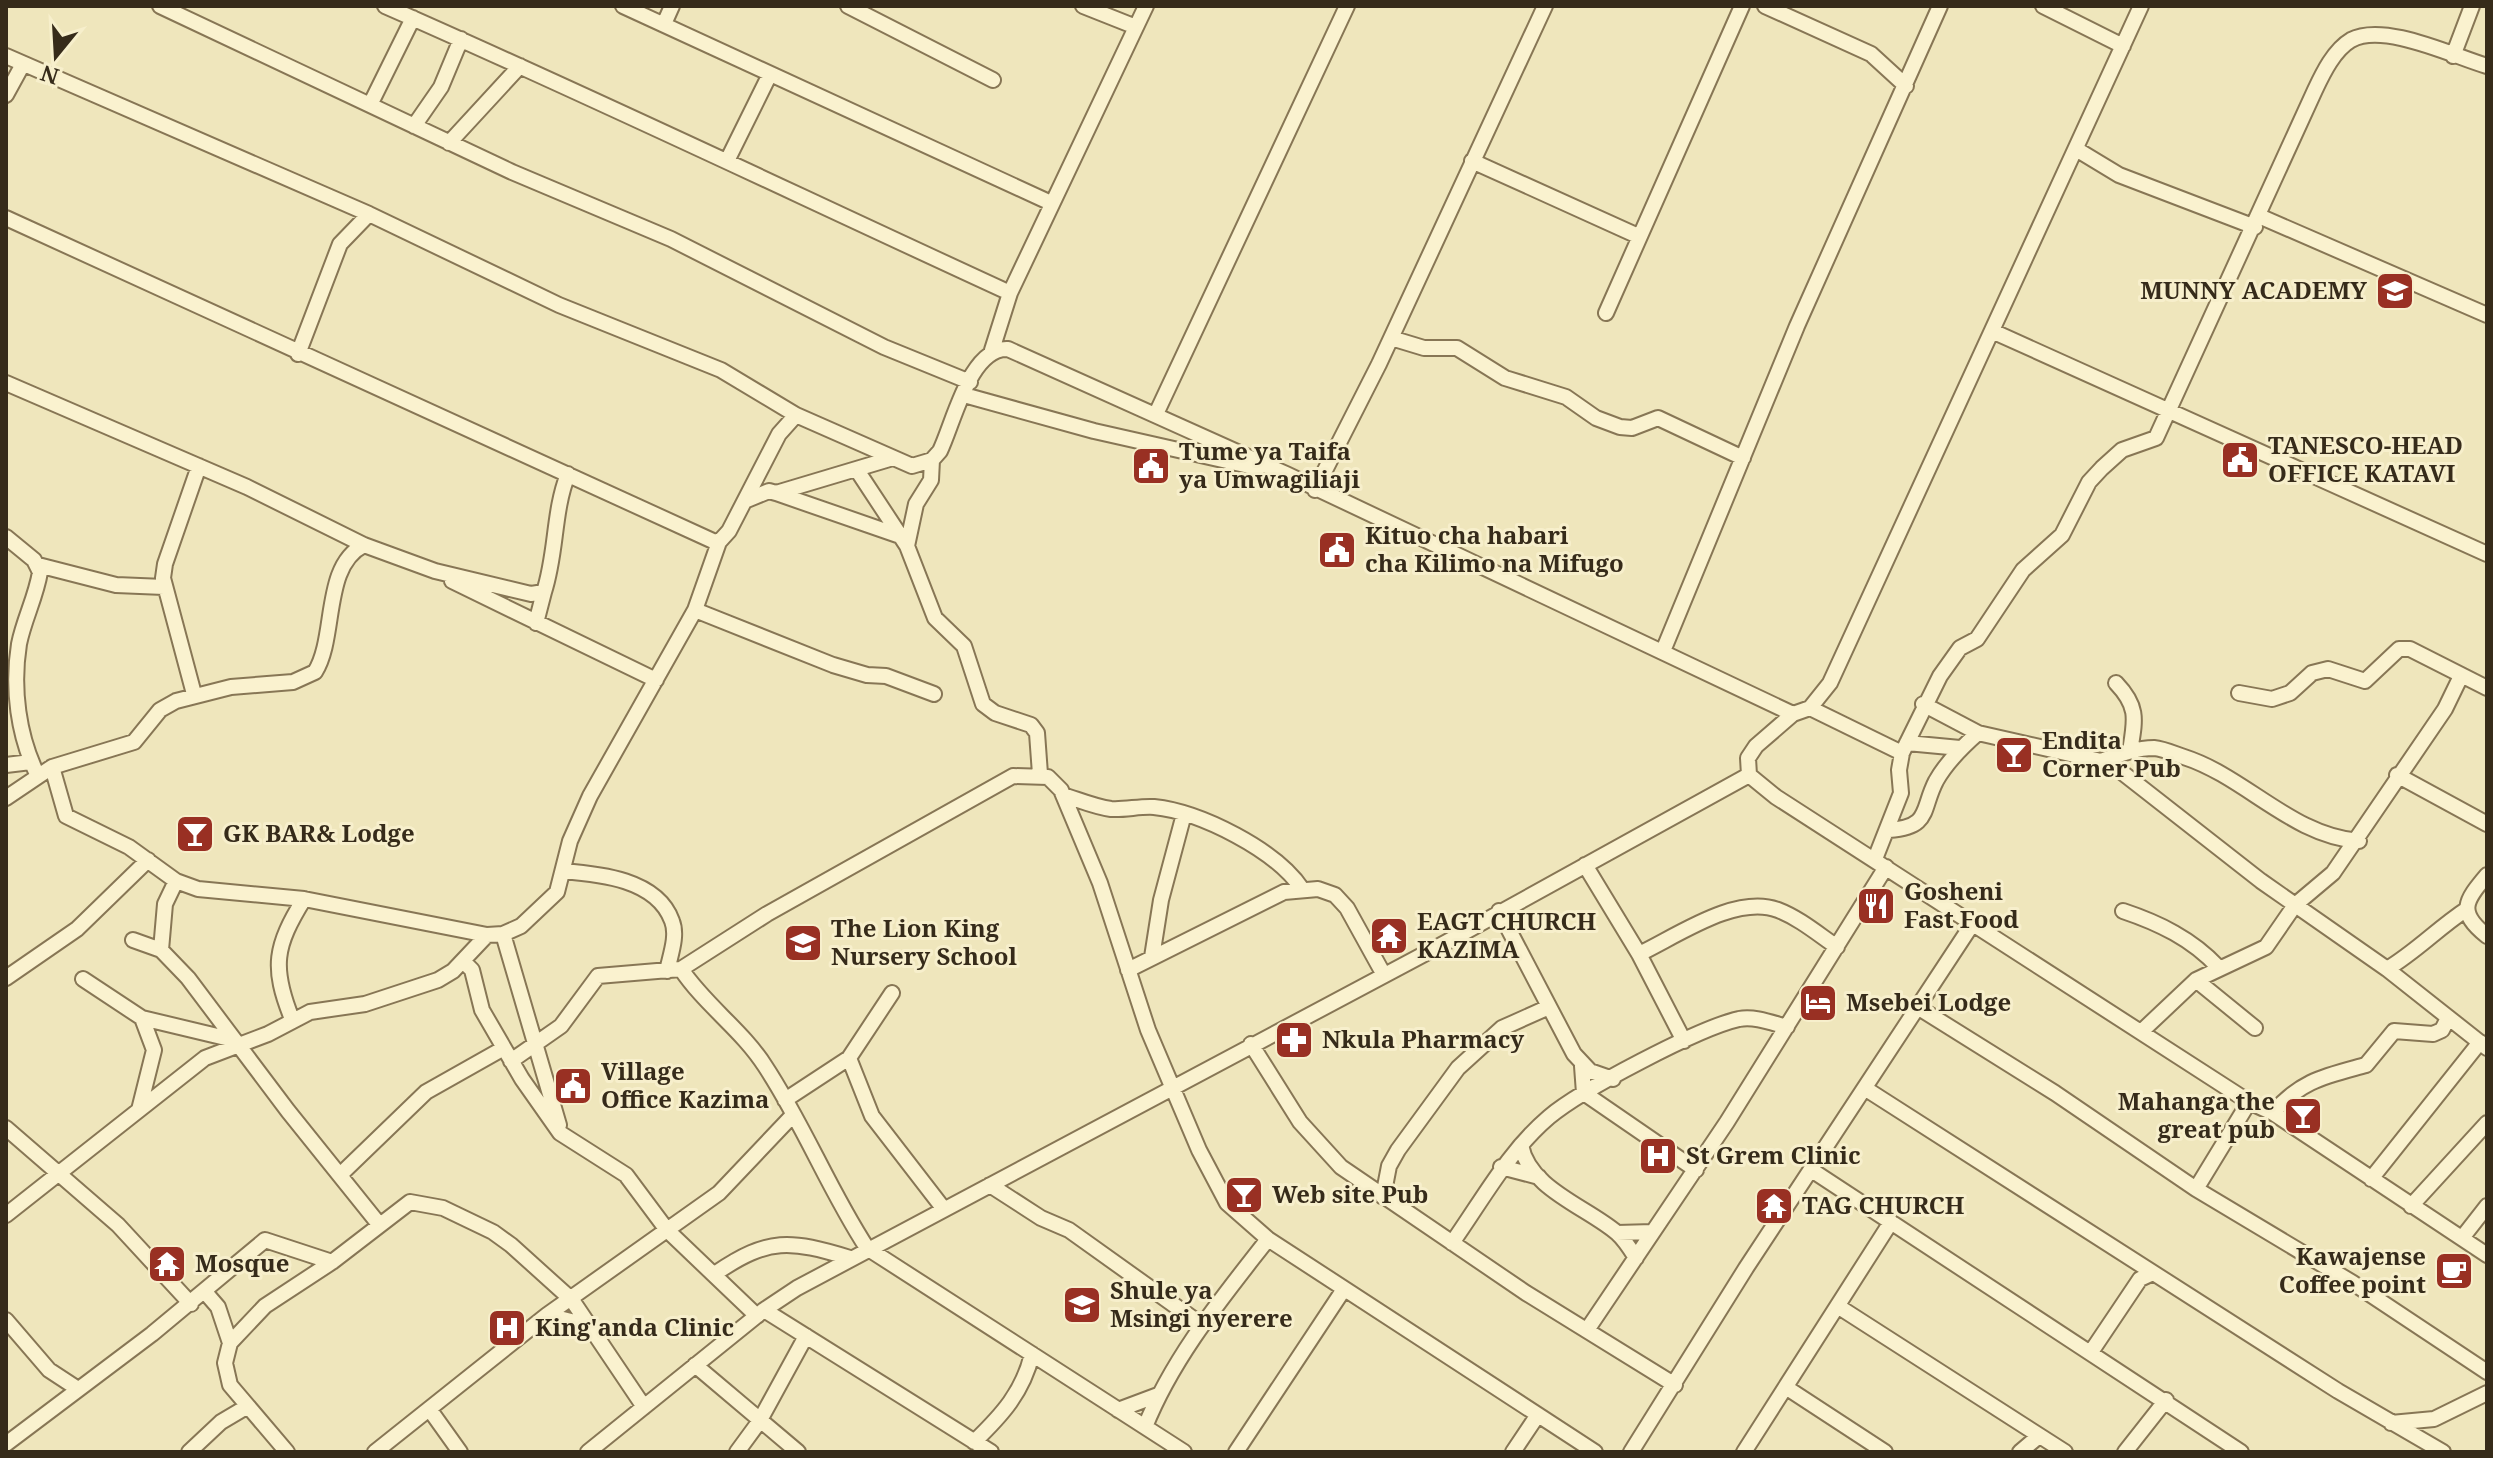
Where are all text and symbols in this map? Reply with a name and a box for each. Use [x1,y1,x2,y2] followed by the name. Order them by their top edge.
[16,16,96,96] north arrow
[37,59,62,93] text: N
[2374,270,2416,312] school or university icon: MUNNY ACADEMY
[2140,273,2367,306] place label: MUNNY ACADEMY
[2268,428,2463,489] place label: TANESCO-HEAD OFFICE KATAVI
[1179,434,1361,495] place label: Tume ya Taifa ya Umwagiliaji
[2219,439,2261,481] public building icon: TANESCO-HEAD OFFICE KATAVI
[1130,445,1172,487] public building icon: Tume ya Taifa ya Umwagiliaji
[1365,518,1624,579] place label: Kituo cha habari cha Kilimo na Mifugo
[1316,529,1358,571] public building icon: Kituo cha habari cha Kilimo na Mifugo
[2042,723,2181,784] place label: Endita Corner Pub
[1993,734,2035,776] bar icon: Endita Corner Pub
[174,813,216,855] bar icon: GK BAR& Lodge
[223,816,415,849] place label: GK BAR& Lodge
[1904,874,2019,935] place label: Gosheni Fast Food
[1855,885,1897,927] restaurant icon: Gosheni Fast Food
[1417,904,1596,965] place label: EAGT CHURCH KAZIMA
[831,911,1017,972] place label: The Lion King Nursery School
[1368,915,1410,957] temple icon: EAGT CHURCH KAZIMA
[782,922,824,964] school or university icon: The Lion King Nursery School
[1797,982,1839,1024] hotel icon: Msebei Lodge
[1846,985,2011,1018] place label: Msebei Lodge
[1273,1019,1315,1061] pharmacy icon: Nkula Pharmacy
[1322,1022,1524,1055] place label: Nkula Pharmacy
[601,1054,770,1115] place label: Village Office Kazima
[552,1065,594,1107] public building icon: Village Office Kazima
[2118,1084,2275,1145] place label: Mahanga the great pub
[2282,1095,2324,1137] bar icon: Mahanga the great pub
[1637,1135,1679,1177] hospital icon: St Grem Clinic
[1686,1138,1861,1171] place label: St Grem Clinic
[1223,1174,1265,1216] bar icon: Web site Pub
[1272,1177,1428,1210] place label: Web site Pub
[1753,1185,1795,1227] temple icon: TAG CHURCH
[1802,1188,1965,1221] place label: TAG CHURCH
[2279,1239,2426,1300] place label: Kawajense Coffee point
[146,1243,188,1285] temple icon: Mosque
[195,1246,289,1279] place label: Mosque
[2433,1250,2475,1292] cafe icon: Kawajense Coffee point
[1110,1273,1293,1334] place label: Shule ya Msingi nyerere
[1061,1284,1103,1326] school or university icon: Shule ya Msingi nyerere
[486,1307,528,1349] hospital icon: King'anda Clinic
[535,1310,734,1343] place label: King'anda Clinic

